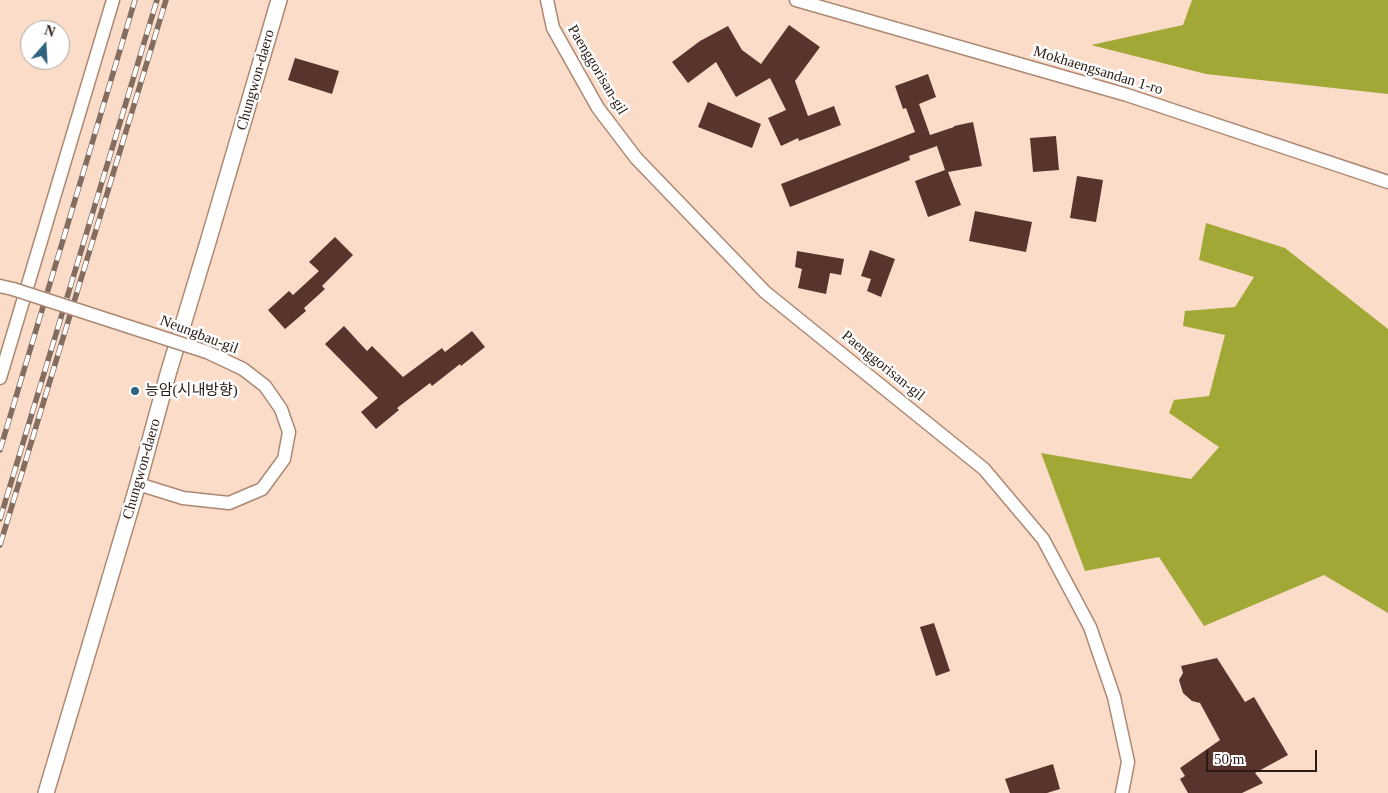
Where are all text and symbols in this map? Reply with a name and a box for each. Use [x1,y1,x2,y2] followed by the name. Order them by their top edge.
[20,20,70,70] north arrow
[563,22,631,118] street label: Paenggorisan-gil
[42,23,57,40] text: N
[233,27,279,133] street label: Chungwon-daero
[1031,43,1165,99] street label: Mokhaengsandan 1-ro
[157,312,241,358] street label: Neungbau-gil
[838,327,928,405] street label: Paenggorisan-gil
[145,382,238,400] place label: 능암(시내방향)
[129,385,141,397] marker: 능암(시내방향)
[119,416,165,522] street label: Chungwon-daero
[1208,740,1319,772] scale bar
[1214,751,1244,767] text: 50 m

